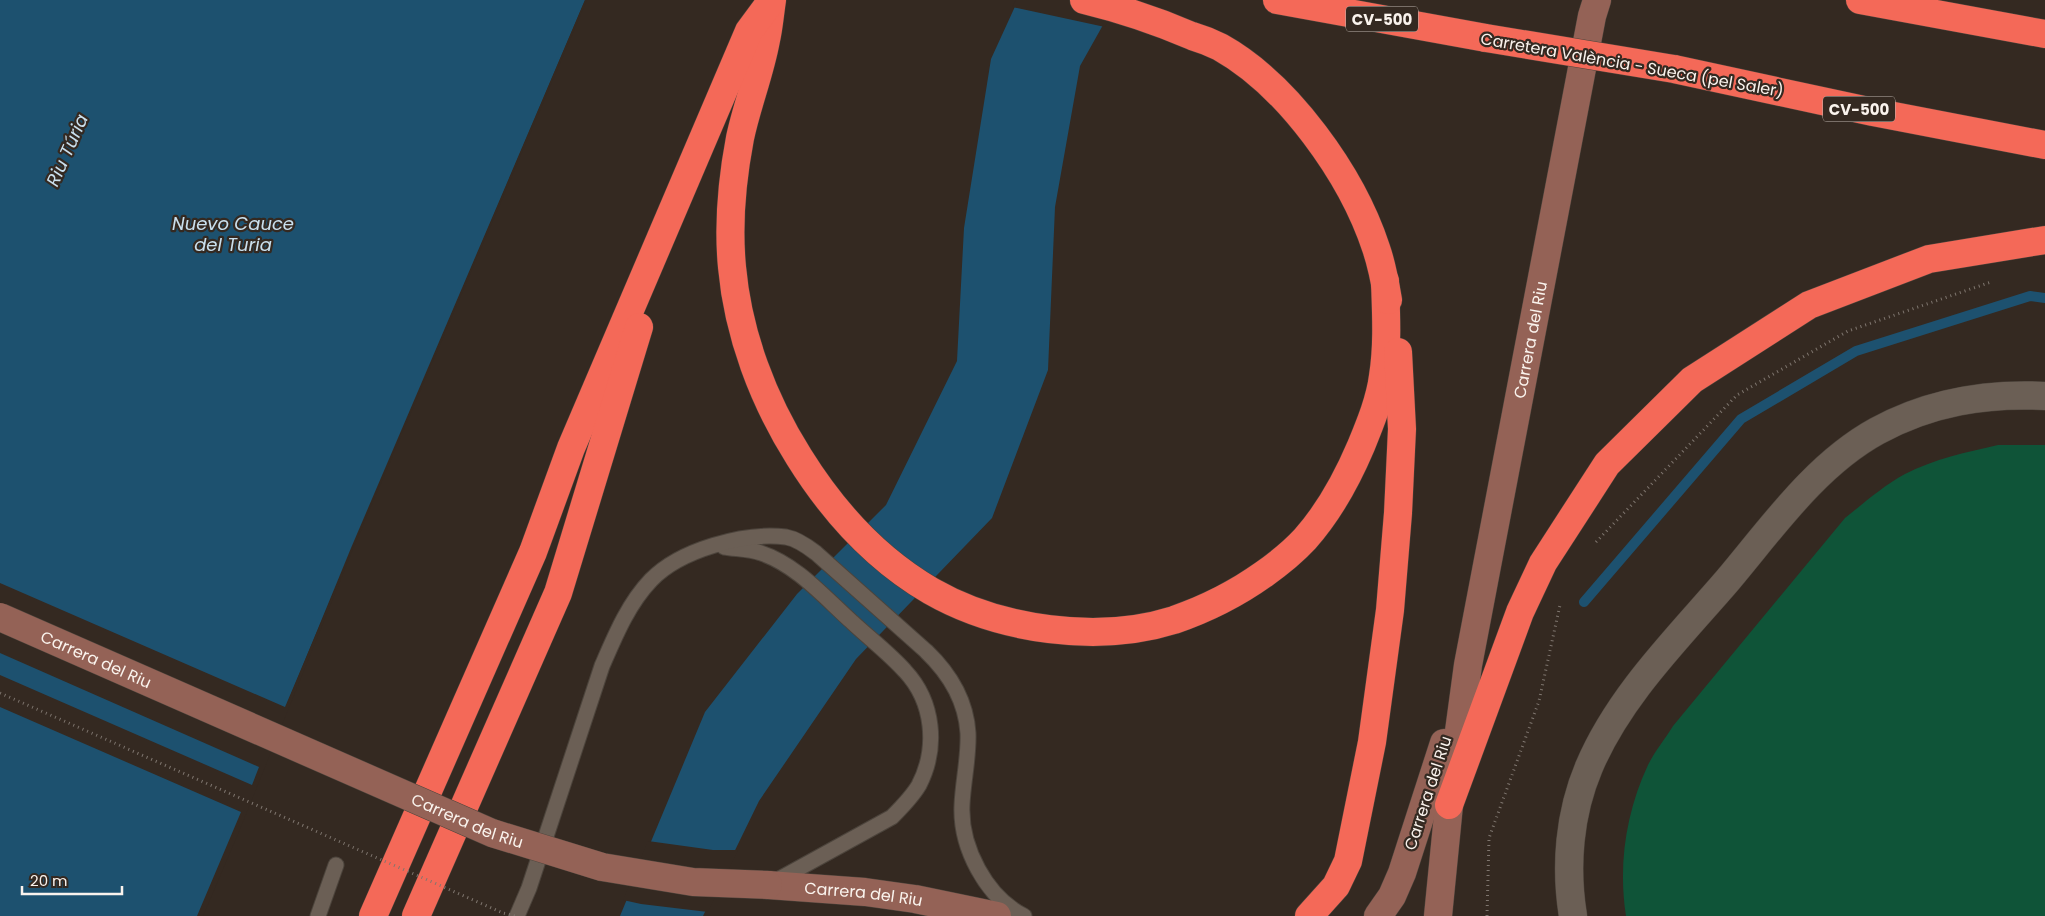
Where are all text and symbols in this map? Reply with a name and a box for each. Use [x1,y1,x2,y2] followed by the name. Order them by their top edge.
[1346,6,1418,32] road number: CV-500
[1479,27,1785,103] street label: Carretera València - Sueca (pel Saler)
[1823,96,1895,122] road number: CV-500
[40,110,94,190] water label: Riu Túria
[172,211,294,257] water label: Nuevo Cauce del Turia
[1508,279,1553,400] street label: Carrera del Riu
[37,625,155,694] street label: Carrera del Riu
[1399,733,1457,853] street label: Carrera del Riu
[408,788,526,853] street label: Carrera del Riu
[22,864,122,896] scale bar
[30,870,68,891] text: 20 m
[804,876,925,912] street label: Carrera del Riu

